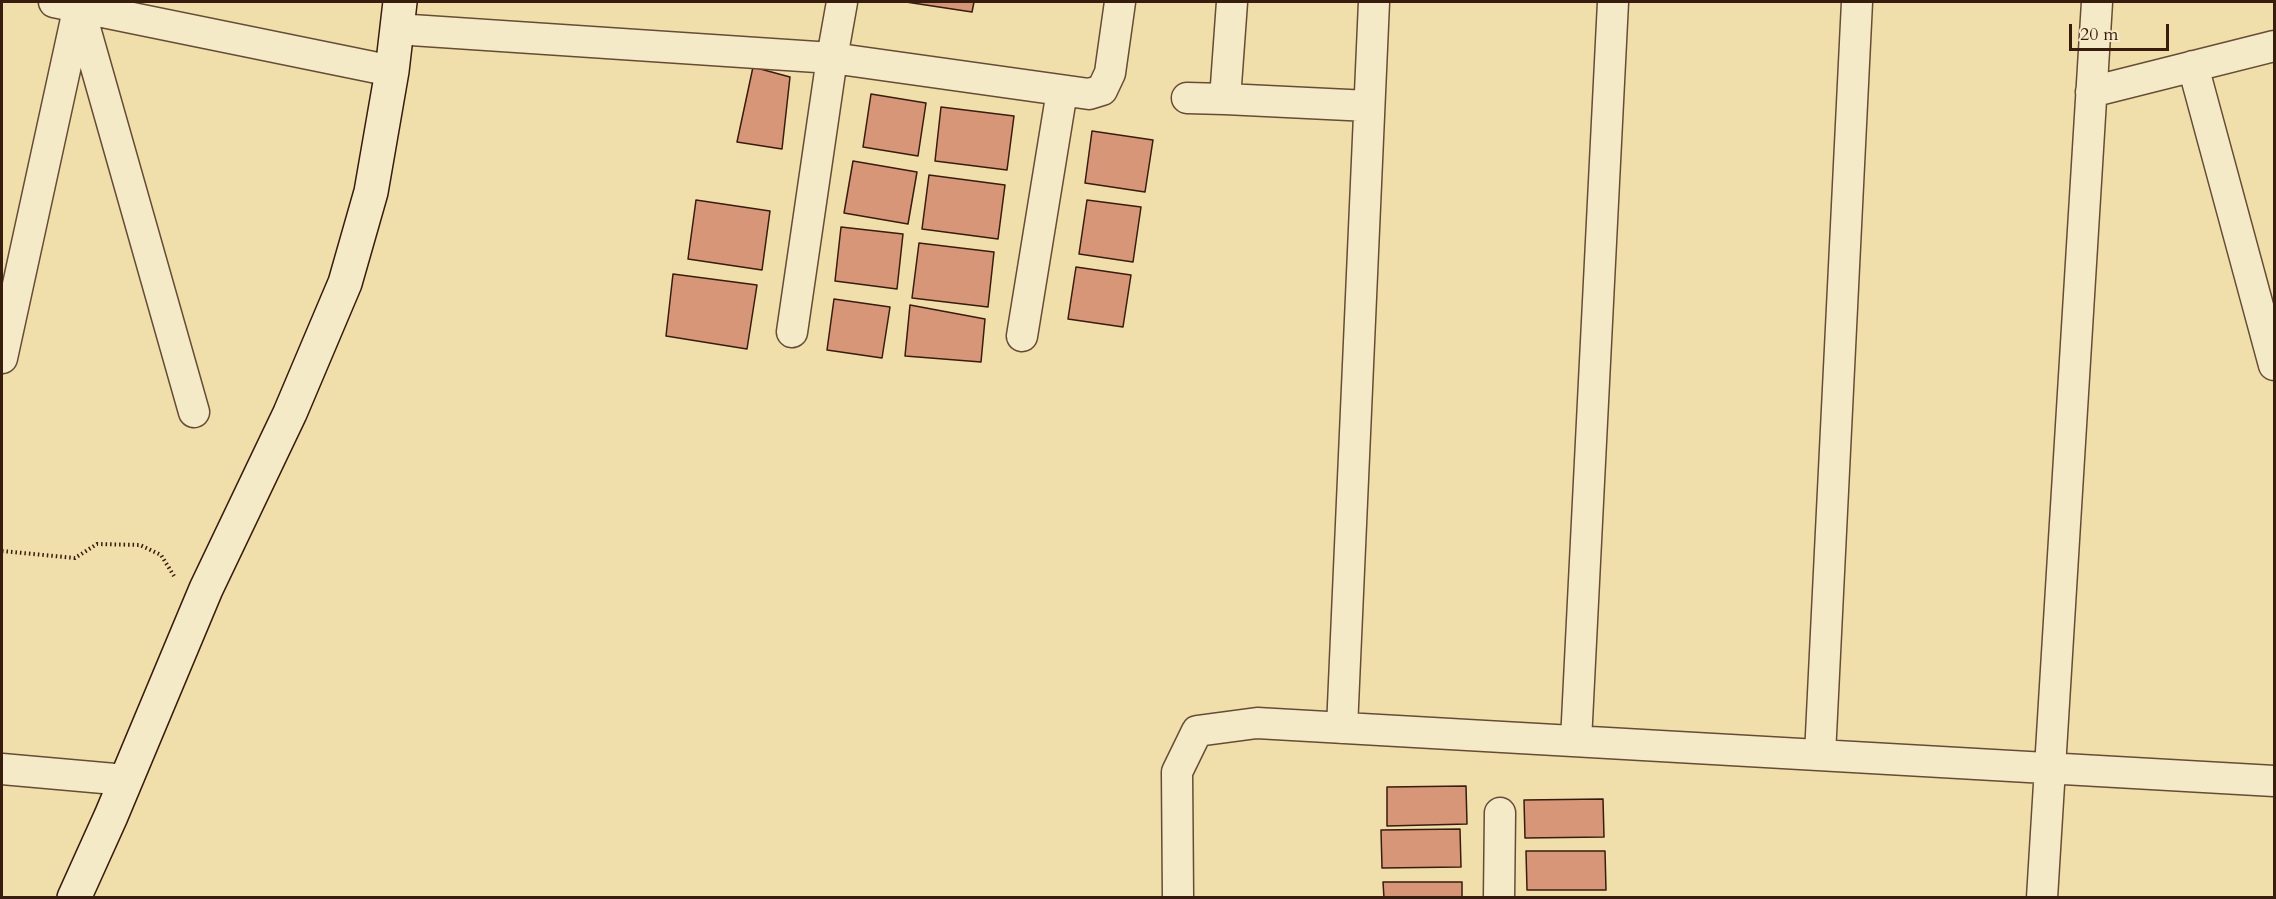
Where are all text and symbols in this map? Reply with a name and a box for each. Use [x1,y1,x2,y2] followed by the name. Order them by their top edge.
[2072,12,2172,50] scale bar
[2080,22,2119,47] text: 20 m

